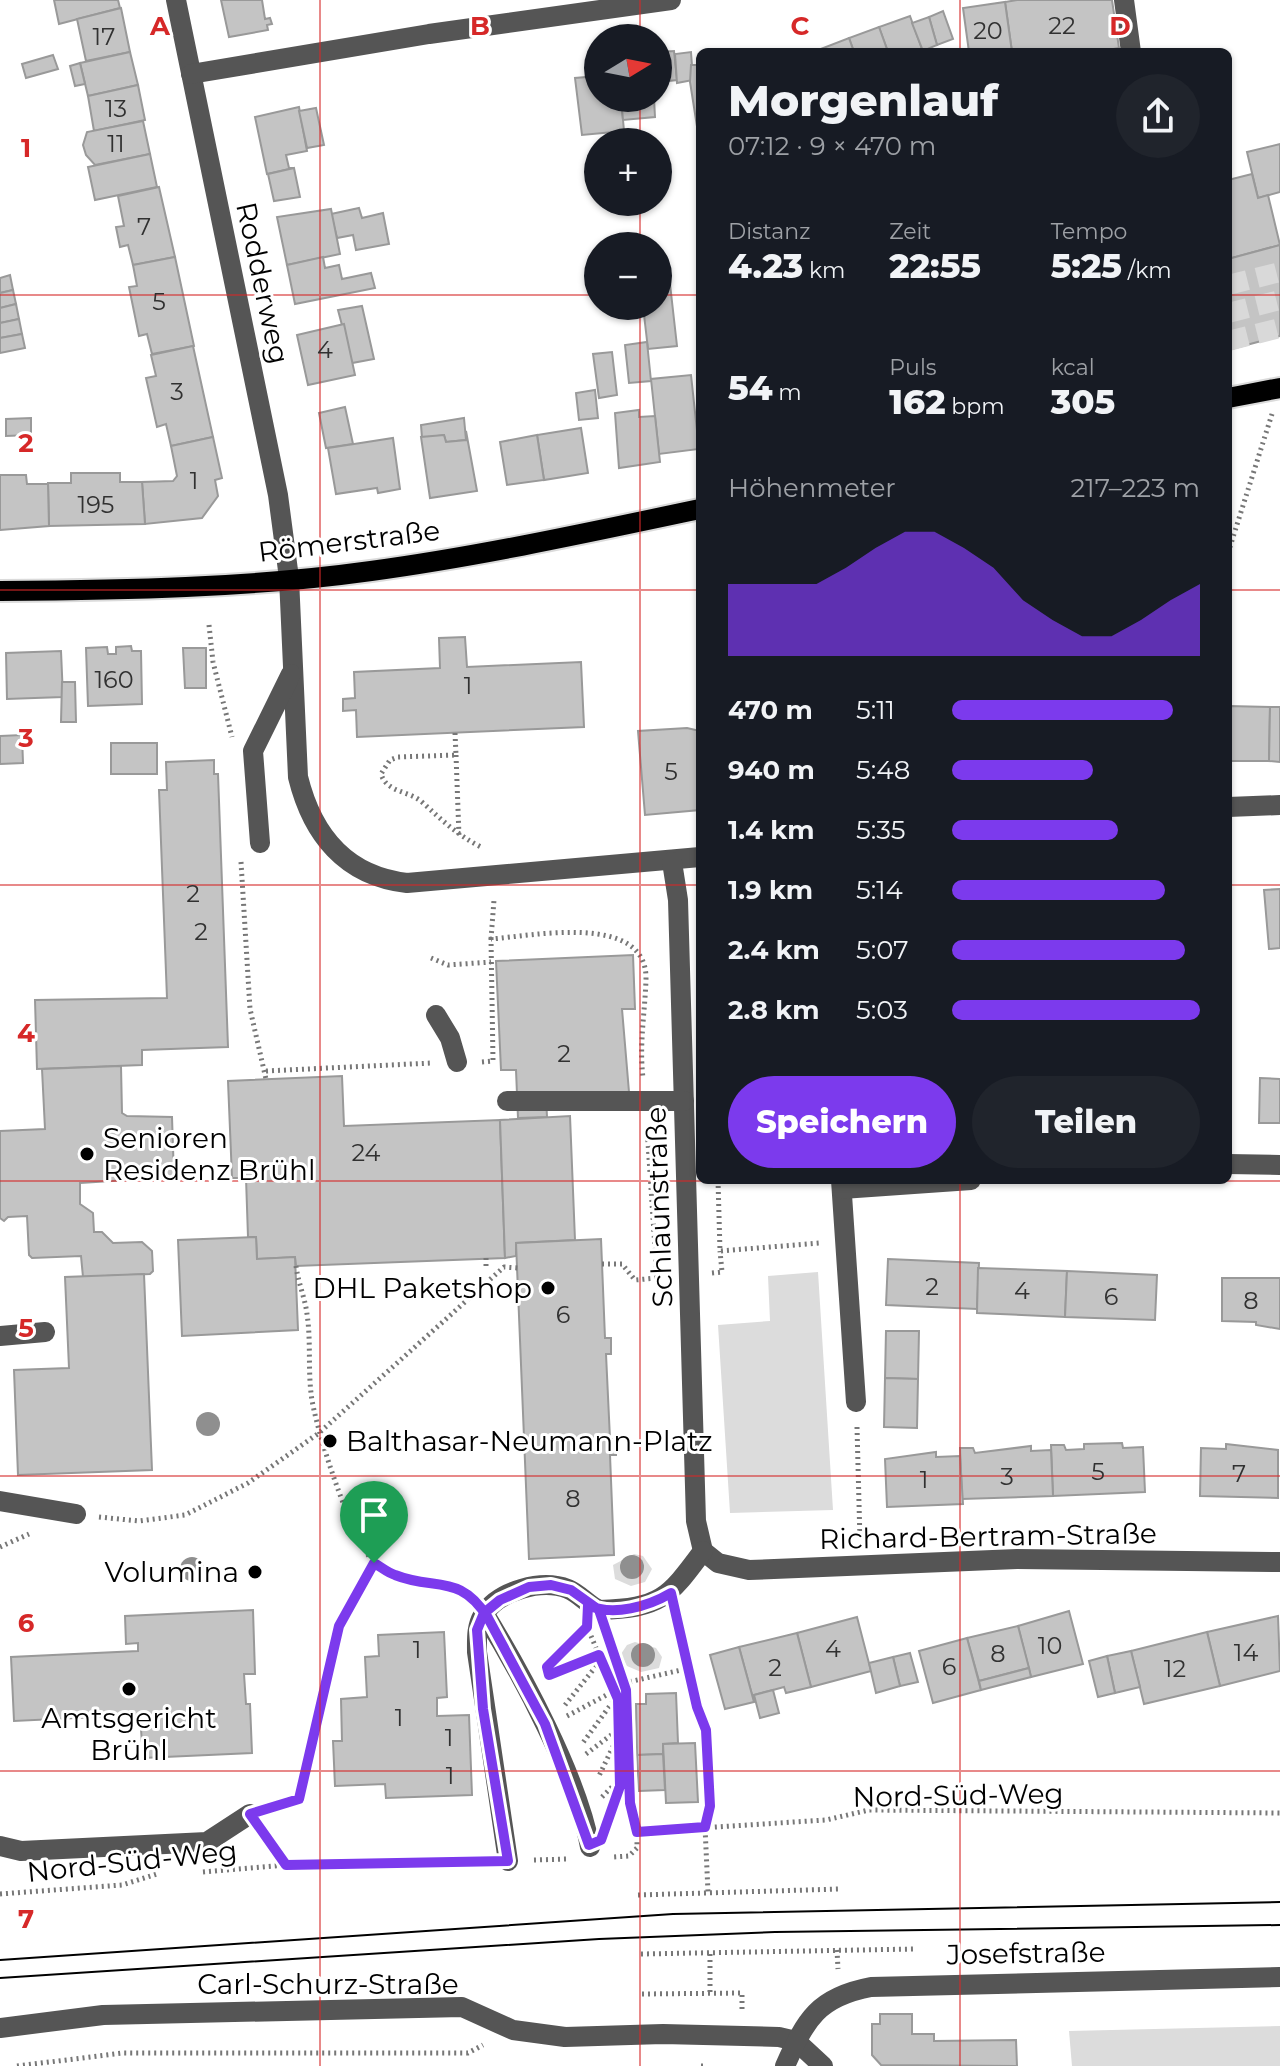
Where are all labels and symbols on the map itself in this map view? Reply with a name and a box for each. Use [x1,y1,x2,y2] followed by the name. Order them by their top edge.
[149,10,171,42] text: A
[470,10,490,42] text: B
[791,10,810,42] text: C
[1109,10,1131,42] text: D
[1048,11,1076,40] house number: 22
[973,16,1003,45] house number: 20
[93,22,115,51] house number: 17
[584,24,672,112] north arrow
[105,94,127,123] house number: 13
[107,129,125,158] house number: 11
[21,132,31,164] text: 1
[229,199,297,367] street label: Rodderweg
[137,212,151,241] house number: 7
[152,287,166,316] house number: 5
[317,335,333,364] house number: 4
[170,377,184,406] house number: 3
[18,427,34,459] text: 2
[190,466,198,495] house number: 1
[78,490,114,519] house number: 195
[256,513,442,569] street label: Römerstraße
[94,665,134,694] house number: 160
[464,671,472,700] house number: 1
[17,722,34,754] text: 3
[664,757,678,786] house number: 5
[186,879,200,908] house number: 2
[194,917,208,946] house number: 2
[17,1017,35,1049] text: 4
[557,1039,571,1068] house number: 2
[639,1106,679,1308] street label: Schlaunstraße
[103,1121,315,1187] place label: Senioren Residenz Brühl
[352,1138,381,1167] house number: 24
[78,1145,96,1163] marker: Senioren Residenz Brühl
[313,1271,532,1305] place label: DHL Paketshop
[925,1272,939,1301] house number: 2
[1014,1276,1030,1305] house number: 4
[539,1279,557,1297] marker: DHL Paketshop
[1104,1282,1118,1311] house number: 6
[1243,1286,1259,1315] house number: 8
[556,1300,570,1329] house number: 6
[18,1312,34,1344] text: 5
[346,1424,713,1458] place label: Balthasar-Neumann-Platz
[321,1432,339,1450] marker: Balthasar-Neumann-Platz
[1091,1457,1105,1486] house number: 5
[1232,1459,1246,1488] house number: 7
[1000,1462,1014,1491] house number: 3
[920,1465,928,1494] house number: 1
[340,1481,408,1563] pin
[565,1484,581,1513] house number: 8
[819,1516,1157,1556] street label: Richard-Bertram-Straße
[104,1555,239,1589] place label: Volumina
[246,1563,264,1581] marker: Volumina
[18,1607,35,1639] text: 6
[1038,1631,1062,1660] house number: 10
[825,1634,841,1663] house number: 4
[413,1635,421,1664] house number: 1
[1234,1638,1258,1667] house number: 14
[990,1639,1006,1668] house number: 8
[942,1652,956,1681] house number: 6
[768,1653,782,1682] house number: 2
[1164,1654,1186,1683] house number: 12
[120,1680,138,1698] marker: Amtsgericht Brühl
[41,1701,217,1767] place label: Amtsgericht Brühl
[395,1703,403,1732] house number: 1
[445,1723,453,1752] house number: 1
[446,1761,454,1790] house number: 1
[852,1776,1064,1814] street label: Nord-Süd-Weg
[25,1833,239,1889] street label: Nord-Süd-Weg
[18,1903,34,1935] text: 7
[945,1935,1106,1971] street label: Josefstraße
[197,1967,459,2001] street label: Carl-Schurz-Straße

